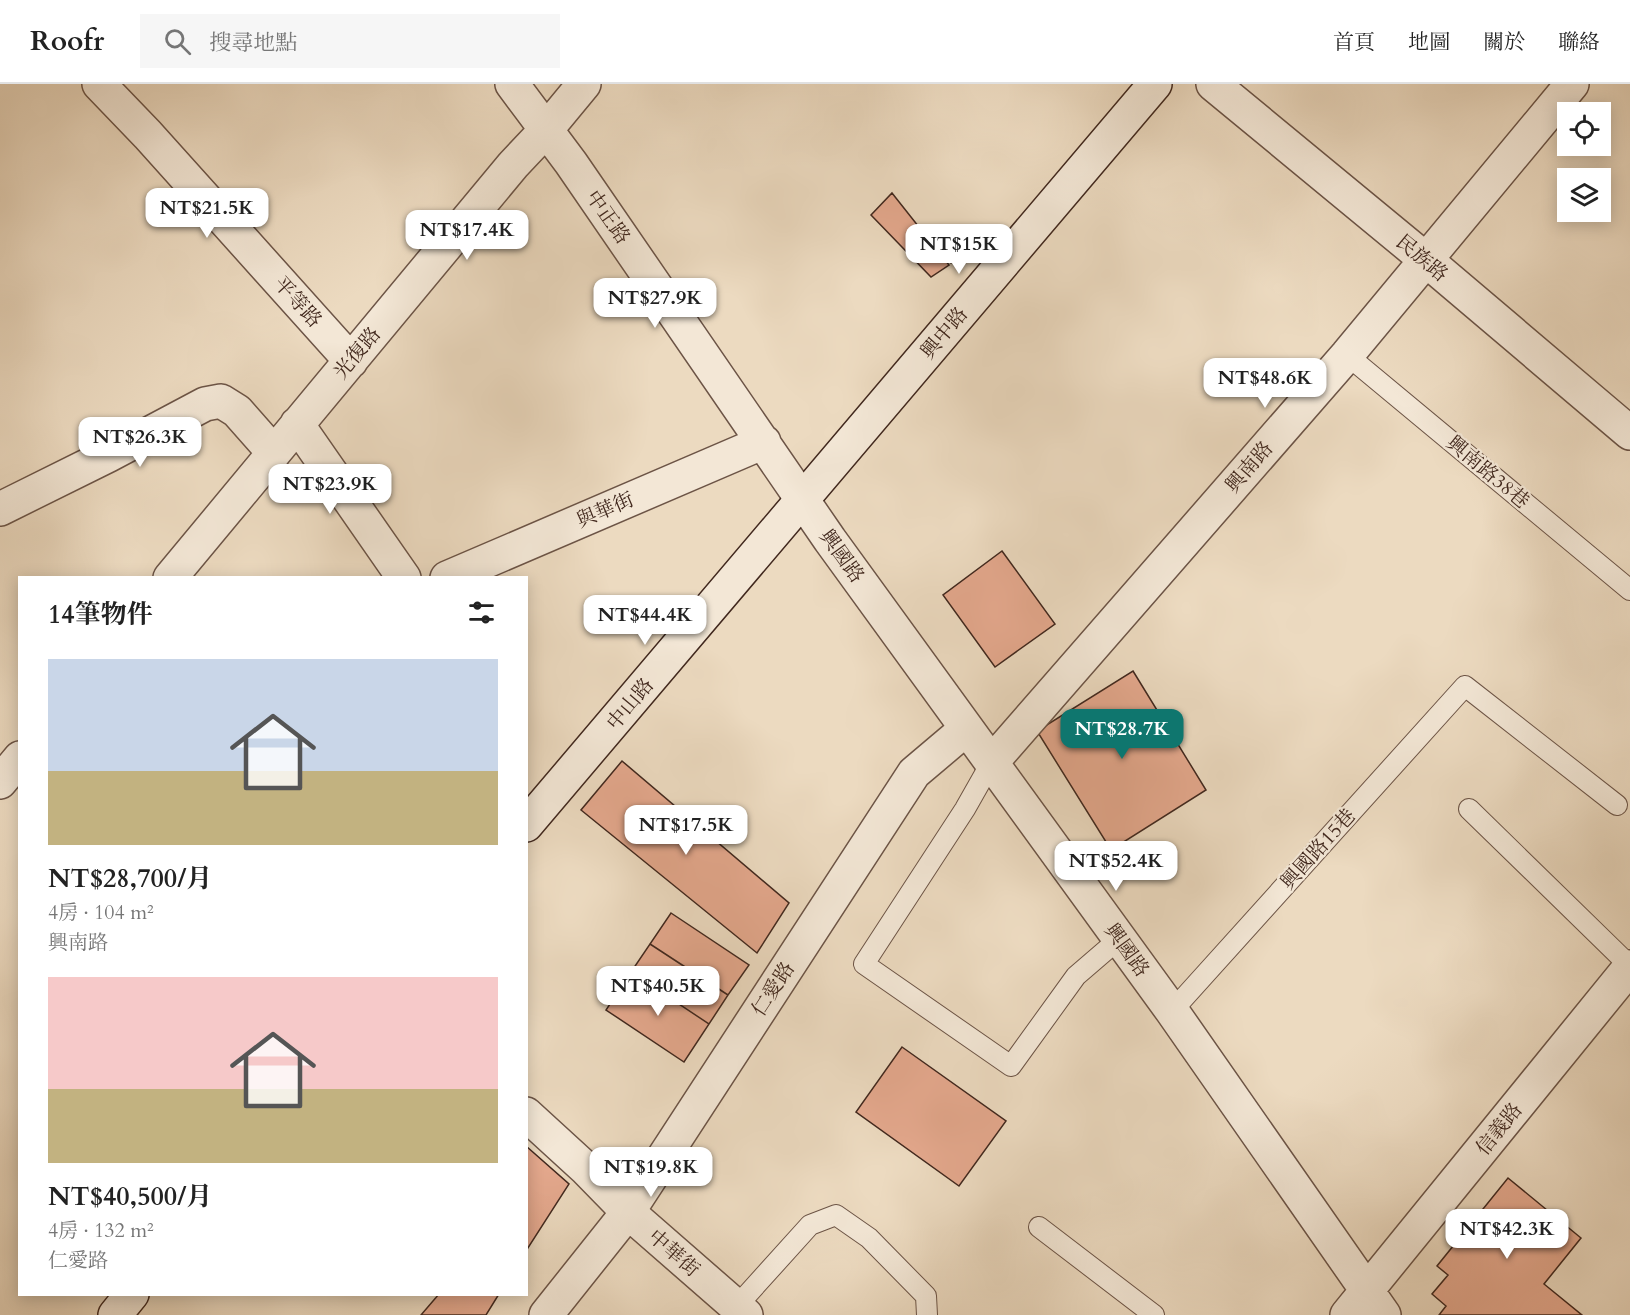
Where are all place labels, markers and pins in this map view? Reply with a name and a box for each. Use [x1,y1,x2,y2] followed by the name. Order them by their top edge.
[145,188,269,239] pin: NT$21.5K
[405,210,529,261] pin: NT$17.4K
[910,224,1008,275] pin: NT$15K
[593,278,717,329] pin: NT$27.9K
[1203,358,1327,409] pin: NT$48.6K
[78,417,202,468] pin: NT$26.3K
[268,464,392,515] pin: NT$23.9K
[583,595,707,646] pin: NT$44.4K
[1060,709,1184,760] pin: NT$28.7K
[624,805,748,856] pin: NT$17.5K
[1054,841,1178,892] pin: NT$52.4K
[596,966,720,1017] pin: NT$40.5K
[589,1147,713,1198] pin: NT$19.8K
[1445,1209,1569,1260] pin: NT$42.3K

